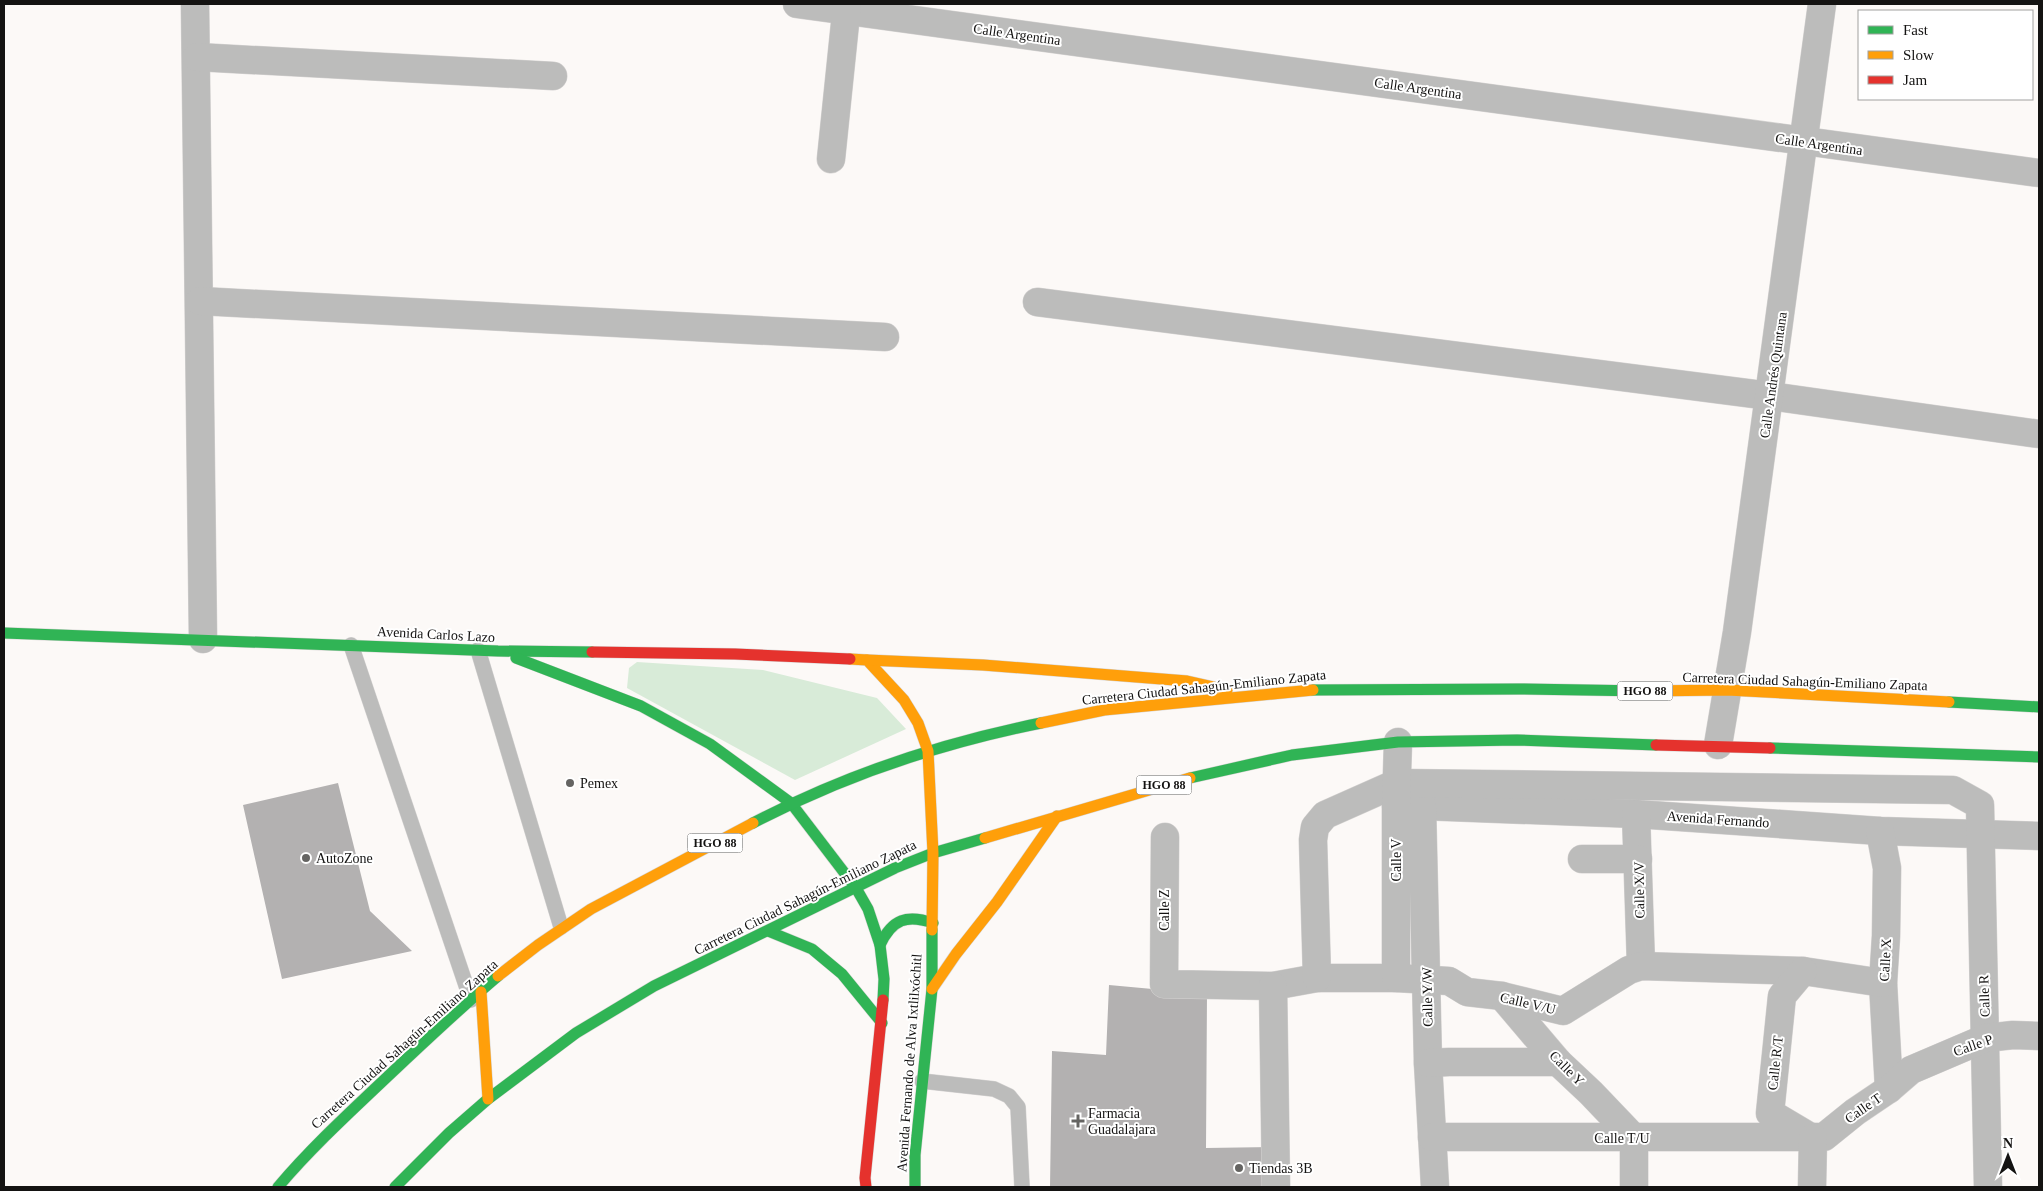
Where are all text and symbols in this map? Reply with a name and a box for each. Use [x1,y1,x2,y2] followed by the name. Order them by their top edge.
[1858,10,2033,100] legend
[972,21,1062,48] street label: Calle Argentina
[1903,22,1929,38] text: Fast
[1903,47,1934,63] text: Slow
[1903,72,1927,88] text: Jam
[1373,75,1463,102] street label: Calle Argentina
[1774,131,1864,158] street label: Calle Argentina
[1757,310,1790,439] street label: Calle Andrés Quintana
[377,624,495,645] street label: Avenida Carlos Lazo
[1081,667,1328,708] street label: Carretera Ciudad Sahagún-Emiliano Zapata
[1682,670,1929,693] street label: Carretera Ciudad Sahagún-Emiliano Zapata
[1618,681,1672,700] road number: HGO 88
[580,776,618,791] place label: Pemex
[1136,776,1192,794] road number: HGO 88
[564,777,576,789] marker: Pemex
[1666,808,1770,831] street label: Avenida Fernando
[688,834,742,852] road number: HGO 88
[692,837,919,958] street label: Carretera Ciudad Sahagún-Emiliano Zapata
[1389,839,1404,881] street label: Calle V
[316,851,373,866] place label: AutoZone
[300,852,312,864] marker: AutoZone
[1632,861,1647,919] street label: Calle X/V
[1157,889,1172,931] street label: Calle Z
[1877,938,1894,982] street label: Calle X
[894,953,925,1173] street label: Avenida Fernando de Alva Ixtlilxóchitl
[308,956,501,1132] street label: Carretera Ciudad Sahagún-Emiliano Zapata
[1419,966,1436,1027] street label: Calle Y/W
[1976,974,1993,1017] street label: Calle R
[1498,990,1557,1017] street label: Calle V/U
[1951,1032,1995,1059] street label: Calle P
[1765,1035,1786,1091] street label: Calle R/T
[1546,1048,1587,1089] street label: Calle Y
[1842,1090,1885,1126] street label: Calle T
[1088,1106,1156,1137] place label: Farmacia Guadalajara
[1072,1115,1084,1127] marker: Farmacia Guadalajara
[1594,1131,1650,1146] street label: Calle T/U
[1983,1131,2033,1181] north arrow
[2003,1136,2013,1151] text: N
[1249,1161,1313,1176] place label: Tiendas 3B
[1233,1162,1245,1174] marker: Tiendas 3B

